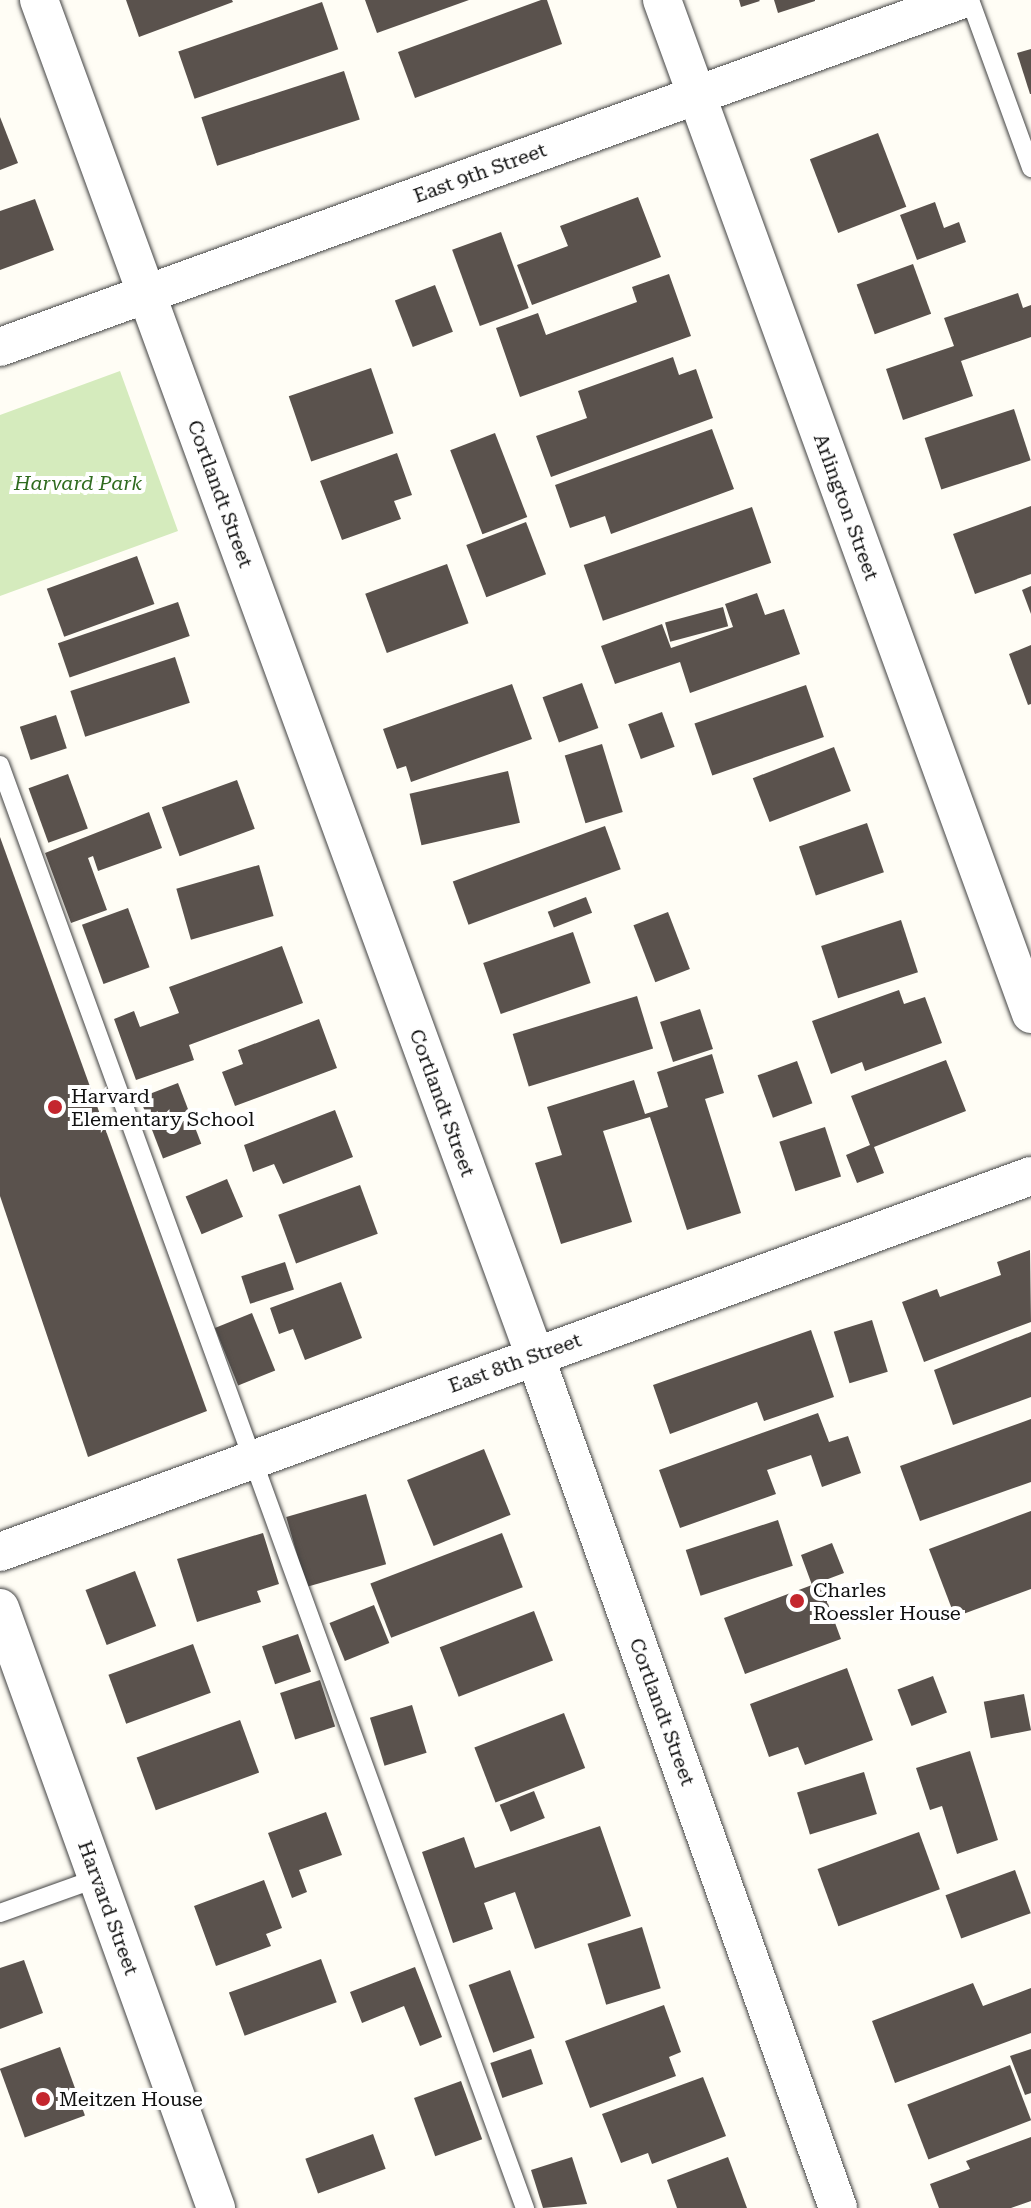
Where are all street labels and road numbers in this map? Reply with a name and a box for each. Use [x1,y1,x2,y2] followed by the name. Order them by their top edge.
[410,138,550,208] street label: East 9th Street
[182,417,258,571] street label: Cortlandt Street
[808,430,884,584] street label: Arlington Street
[404,1026,480,1180] street label: Cortlandt Street
[445,1328,585,1398] street label: East 8th Street
[624,1635,700,1789] street label: Cortlandt Street
[73,1838,143,1978] street label: Harvard Street

